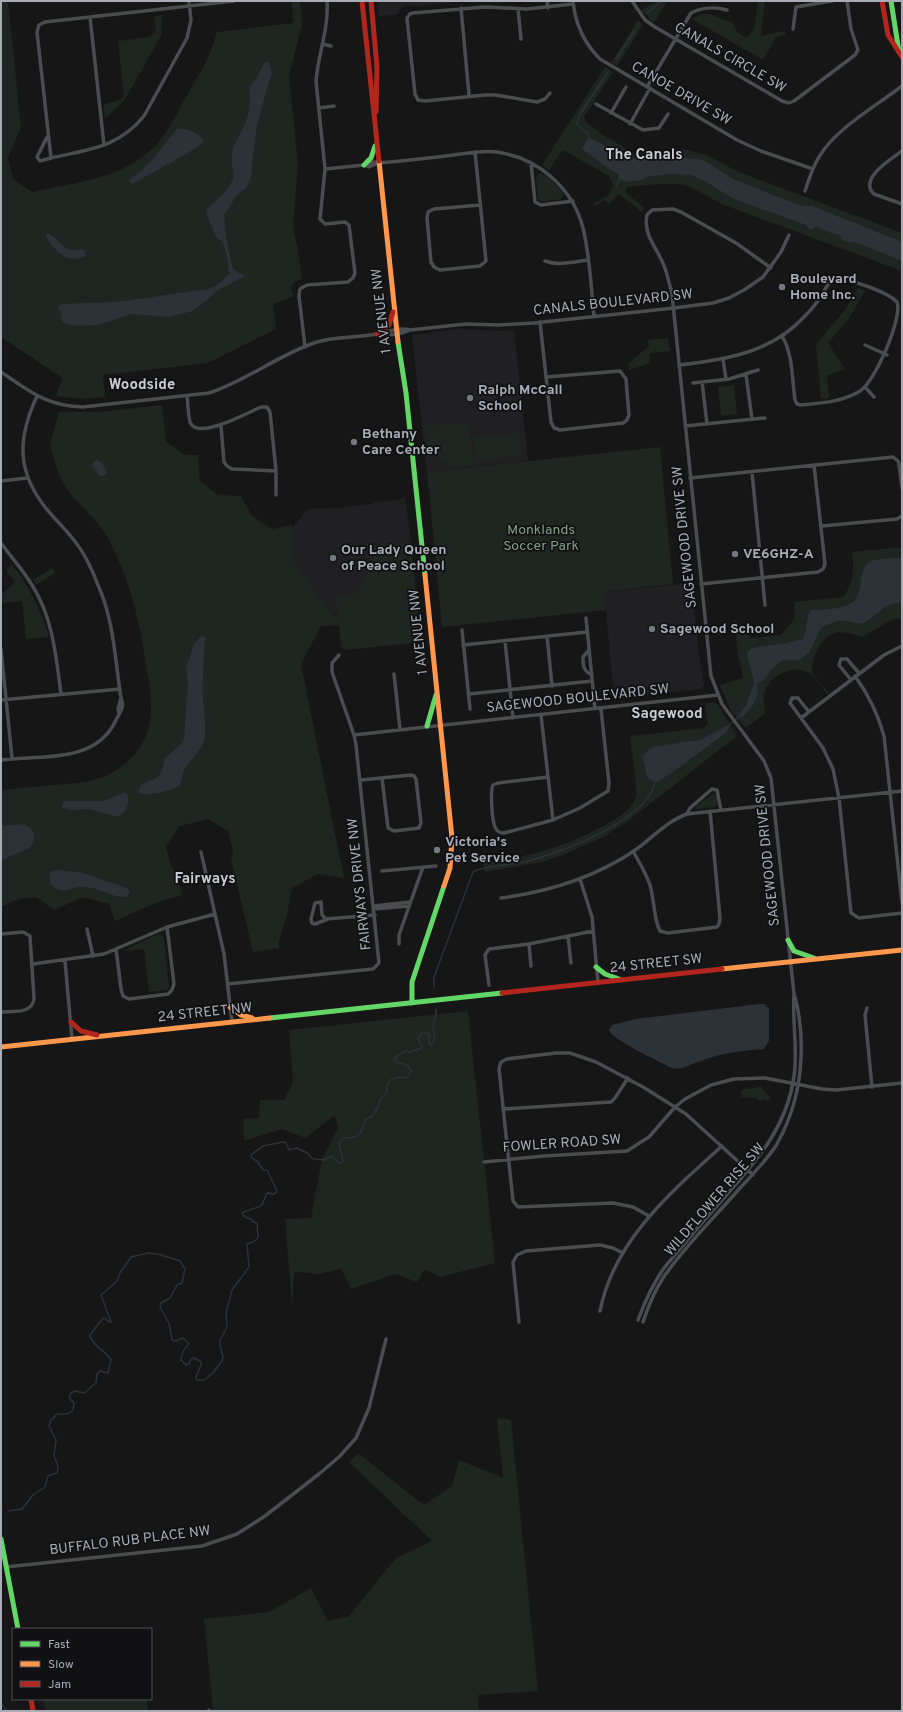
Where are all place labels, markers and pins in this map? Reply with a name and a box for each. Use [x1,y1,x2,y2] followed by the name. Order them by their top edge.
[790,271,856,304] place label: Boulevard Home Inc.
[777,282,787,292] marker: Boulevard Home Inc.
[478,382,563,415] place label: Ralph McCall School
[465,393,475,403] marker: Ralph McCall School
[362,426,440,459] place label: Bethany Care Center
[349,437,359,447] marker: Bethany Care Center
[341,542,447,575] place label: Our Lady Queen of Peace School
[743,546,814,563] place label: VE6GHZ-A
[730,549,740,559] marker: VE6GHZ-A
[328,553,338,563] marker: Our Lady Queen of Peace School
[660,621,774,638] place label: Sagewood School
[647,624,657,634] marker: Sagewood School
[445,834,520,867] place label: Victoria's Pet Service
[432,845,442,855] marker: Victoria's Pet Service

